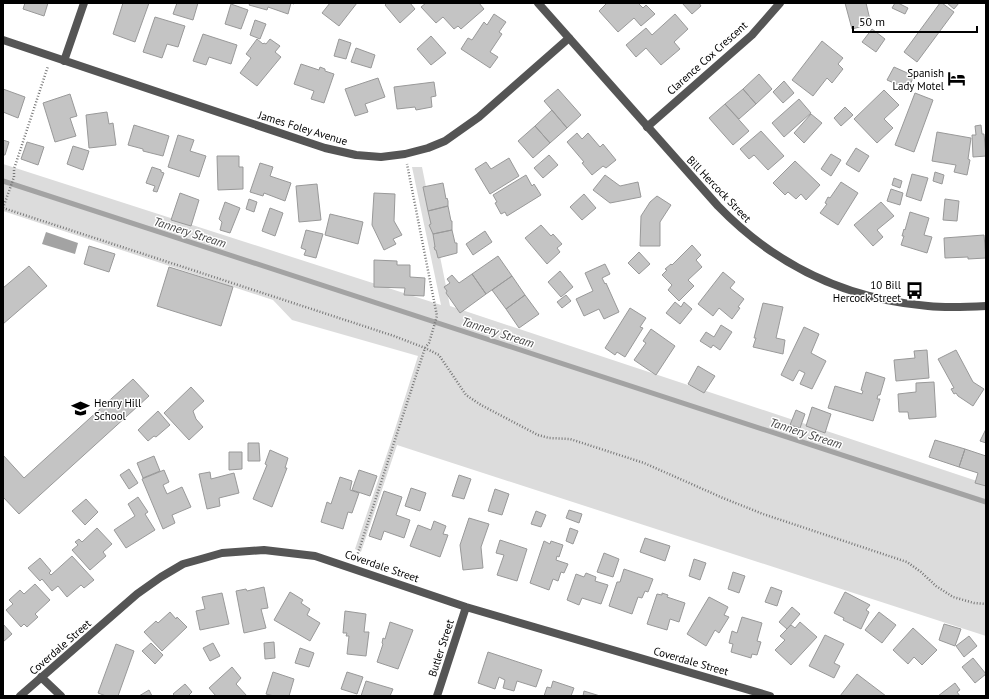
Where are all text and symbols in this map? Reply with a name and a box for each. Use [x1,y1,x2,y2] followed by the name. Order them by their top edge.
[853,8,977,34] scale bar
[859,14,885,29] text: 50 m
[664,18,750,98] street label: Clarence Cox Crescent
[892,66,945,93] place label: Spanish Lady Motel
[947,69,967,89] hotel icon: Spanish Lady Motel
[256,107,350,148] street label: James Foley Avenue
[684,153,754,225] street label: Bill Hercock Street
[152,213,228,251] water label: Tannery Stream
[833,278,902,305] place label: 10 Bill Hercock Street
[904,281,924,301] bus stop icon: 10 Bill Hercock Street
[460,313,536,351] water label: Tannery Stream
[94,396,142,423] place label: Henry Hill School
[71,399,91,419] school or university icon: Henry Hill School
[768,414,844,452] water label: Tannery Stream
[343,547,421,585] street label: Coverdale Street
[26,616,94,678] street label: Coverdale Street
[425,617,457,679] street label: Butler Street
[652,644,730,678] street label: Coverdale Street

